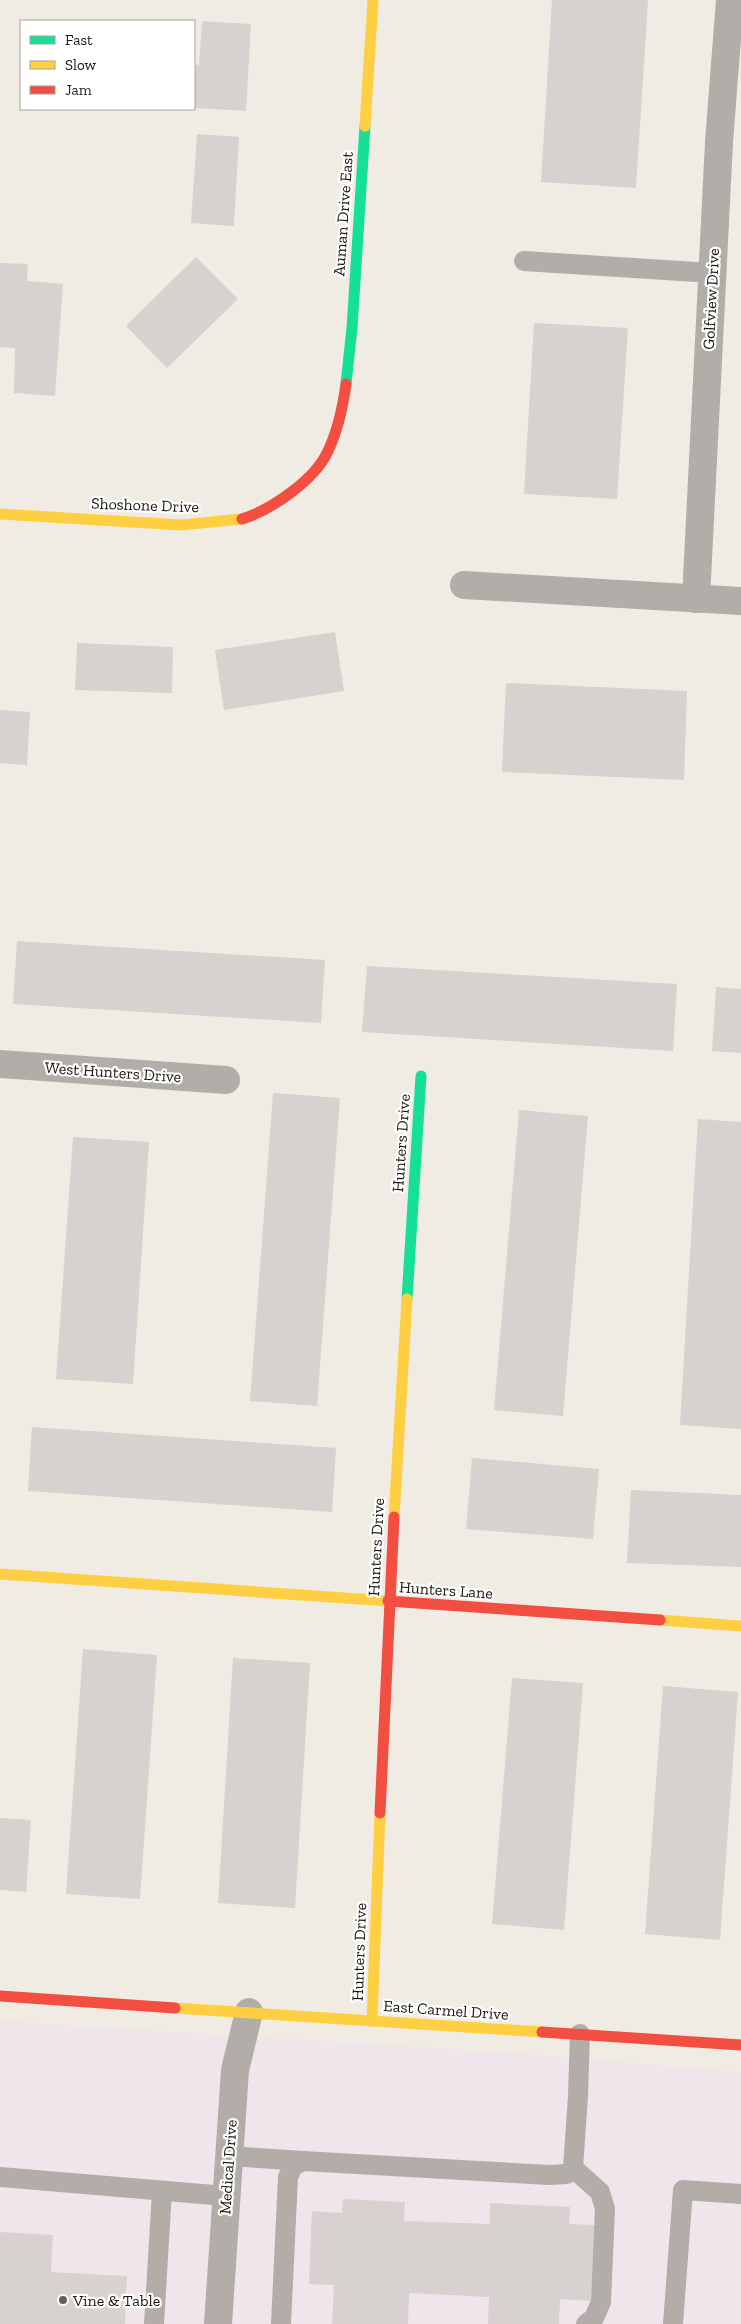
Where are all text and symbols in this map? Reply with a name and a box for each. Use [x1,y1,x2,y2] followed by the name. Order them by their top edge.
[20,20,195,110] legend
[65,31,93,49] text: Fast
[65,56,97,74] text: Slow
[65,81,92,99] text: Jam
[329,151,357,277] street label: Auman Drive East
[699,248,723,350] street label: Golfview Drive
[91,494,199,516] street label: Shoshone Drive
[44,1058,182,1086] street label: West Hunters Drive
[388,1093,414,1193] street label: Hunters Drive
[364,1497,388,1597] street label: Hunters Drive
[399,1577,493,1603] street label: Hunters Lane
[348,1903,370,2001] street label: Hunters Drive
[383,1996,509,2024] street label: East Carmel Drive
[215,2119,241,2215] street label: Medical Drive
[72,2291,160,2310] place label: Vine & Table
[57,2294,69,2306] marker: Vine & Table

